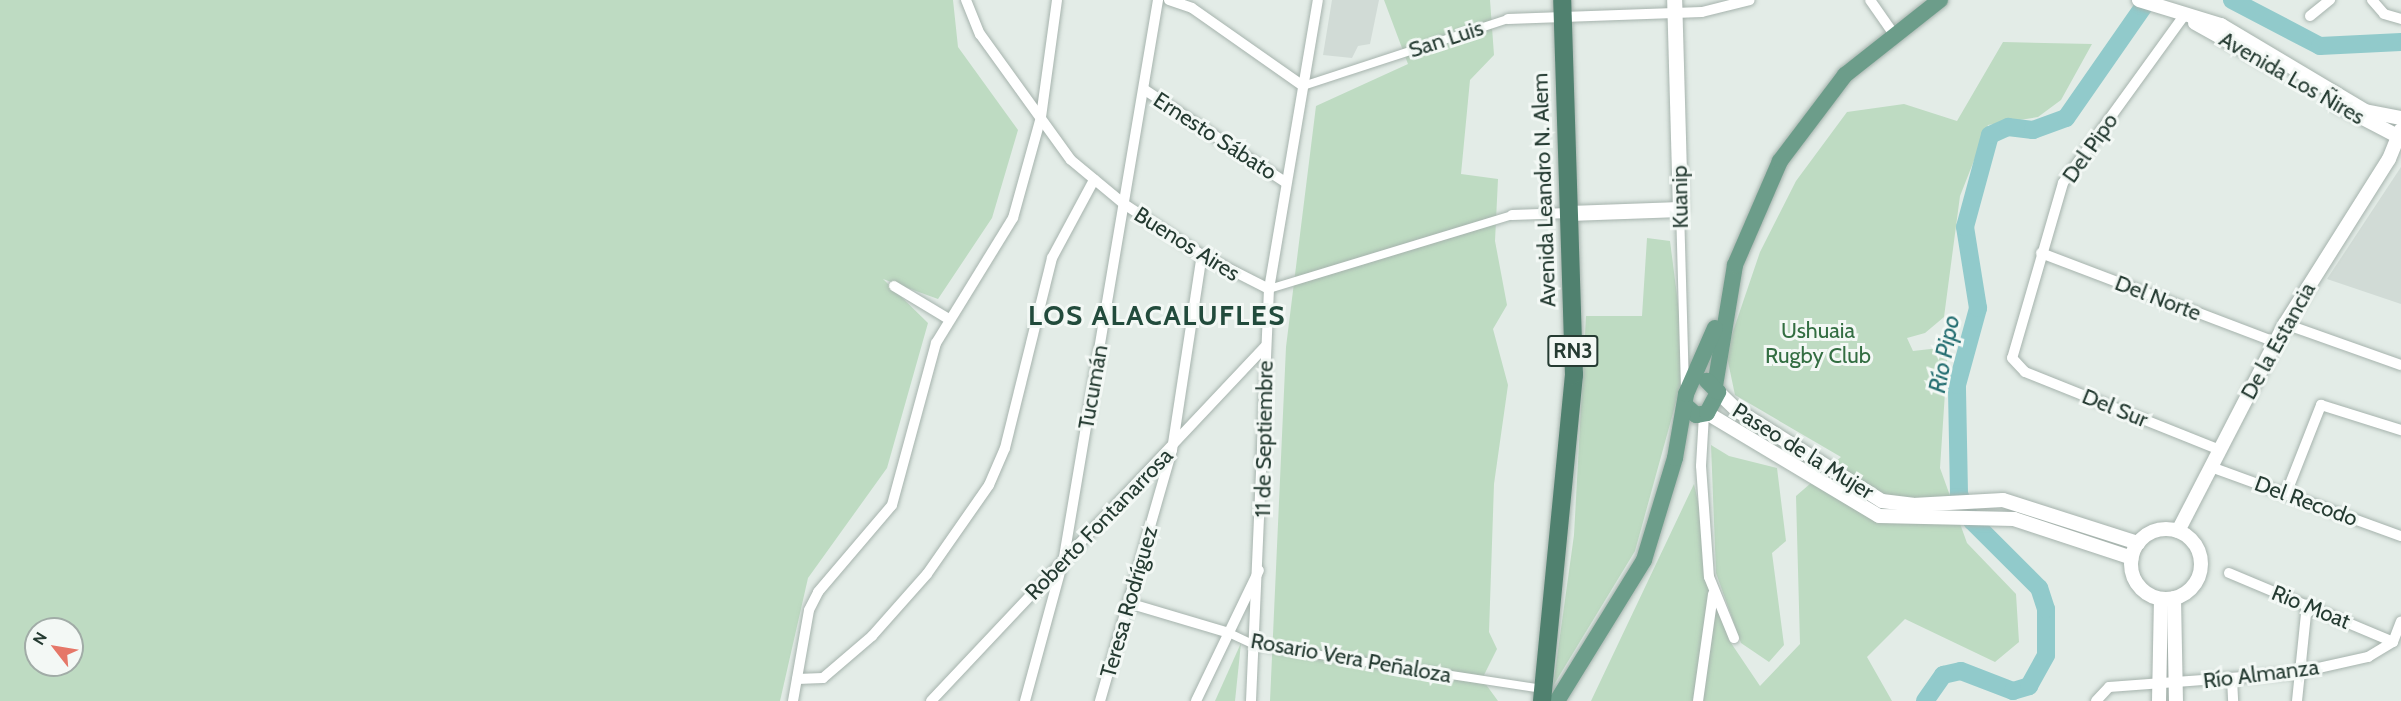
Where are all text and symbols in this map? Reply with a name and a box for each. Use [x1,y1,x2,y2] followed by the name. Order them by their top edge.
[1405,15,1487,63] street label: San Luis
[2215,26,2369,130] street label: Avenida Los Ñires
[1527,72,1561,308] street label: Avenida Leandro N. Alem
[1149,86,1281,186] street label: Ernesto Sábato
[2057,108,2123,188] street label: Del Pipo
[1666,165,1694,229] street label: Kuanip
[1129,201,1245,287] street label: Buenos Aires
[2111,270,2205,326] street label: Del Norte
[2235,278,2321,404] street label: De la Estancia
[1028,298,1286,332] district label: LOS ALACALUFLES
[1922,313,1966,395] water label: Río Pipo
[1765,317,1871,368] park label: Ushuaia Rugby Club
[1546,333,1600,369] road number: RN3
[1073,343,1113,431] street label: Tucumán
[1249,360,1279,518] street label: 11 de Septiembre
[2078,383,2152,433] street label: Del Sur
[1728,397,1878,505] street label: Paseo de la Mujer
[1020,443,1178,605] street label: Roberto Fontanarrosa
[2251,470,2361,532] street label: Del Recodo
[1095,523,1163,681] street label: Teresa Rodríguez
[2268,579,2354,635] street label: Rio Moat
[24,617,84,677] north arrow
[1249,627,1453,689] street label: Rosario Vera Peñaloza
[29,629,51,648] text: N
[2202,654,2320,694] street label: Río Almanza

